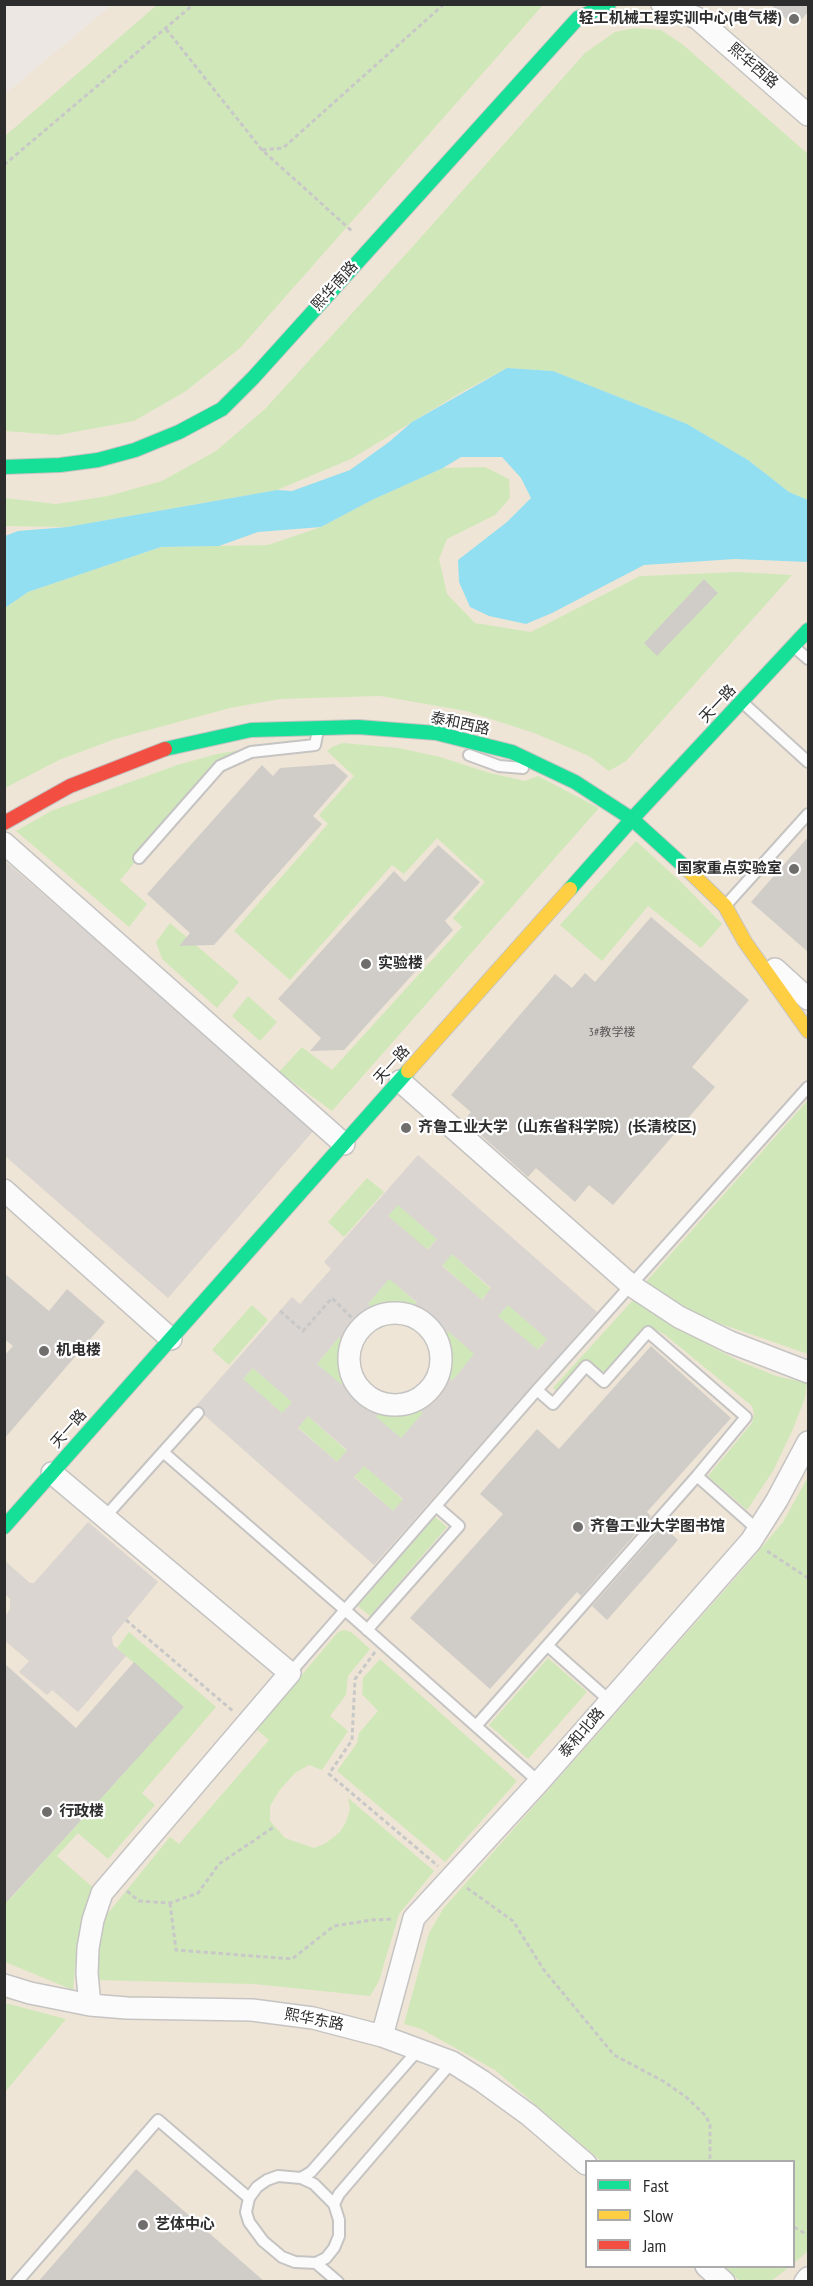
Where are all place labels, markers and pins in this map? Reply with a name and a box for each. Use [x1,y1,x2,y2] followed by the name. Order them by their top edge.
[579,10,782,28] place label: 轻工机械工程实训中心(电气楼)
[787,12,801,26] marker: 轻工机械工程实训中心(电气楼)
[677,860,782,878] place label: 国家重点实验室
[787,862,801,876] marker: 国家重点实验室
[378,955,423,973] place label: 实验楼
[359,957,373,971] marker: 实验楼
[418,1119,696,1137] place label: 齐鲁工业大学（山东省科学院）(长清校区)
[399,1121,413,1135] marker: 齐鲁工业大学（山东省科学院）(长清校区)
[56,1342,101,1360] place label: 机电楼
[37,1344,51,1358] marker: 机电楼
[590,1518,725,1536] place label: 齐鲁工业大学图书馆
[571,1520,585,1534] marker: 齐鲁工业大学图书馆
[59,1803,104,1821] place label: 行政楼
[40,1805,54,1819] marker: 行政楼
[155,2216,215,2234] place label: 艺体中心
[136,2218,150,2232] marker: 艺体中心

